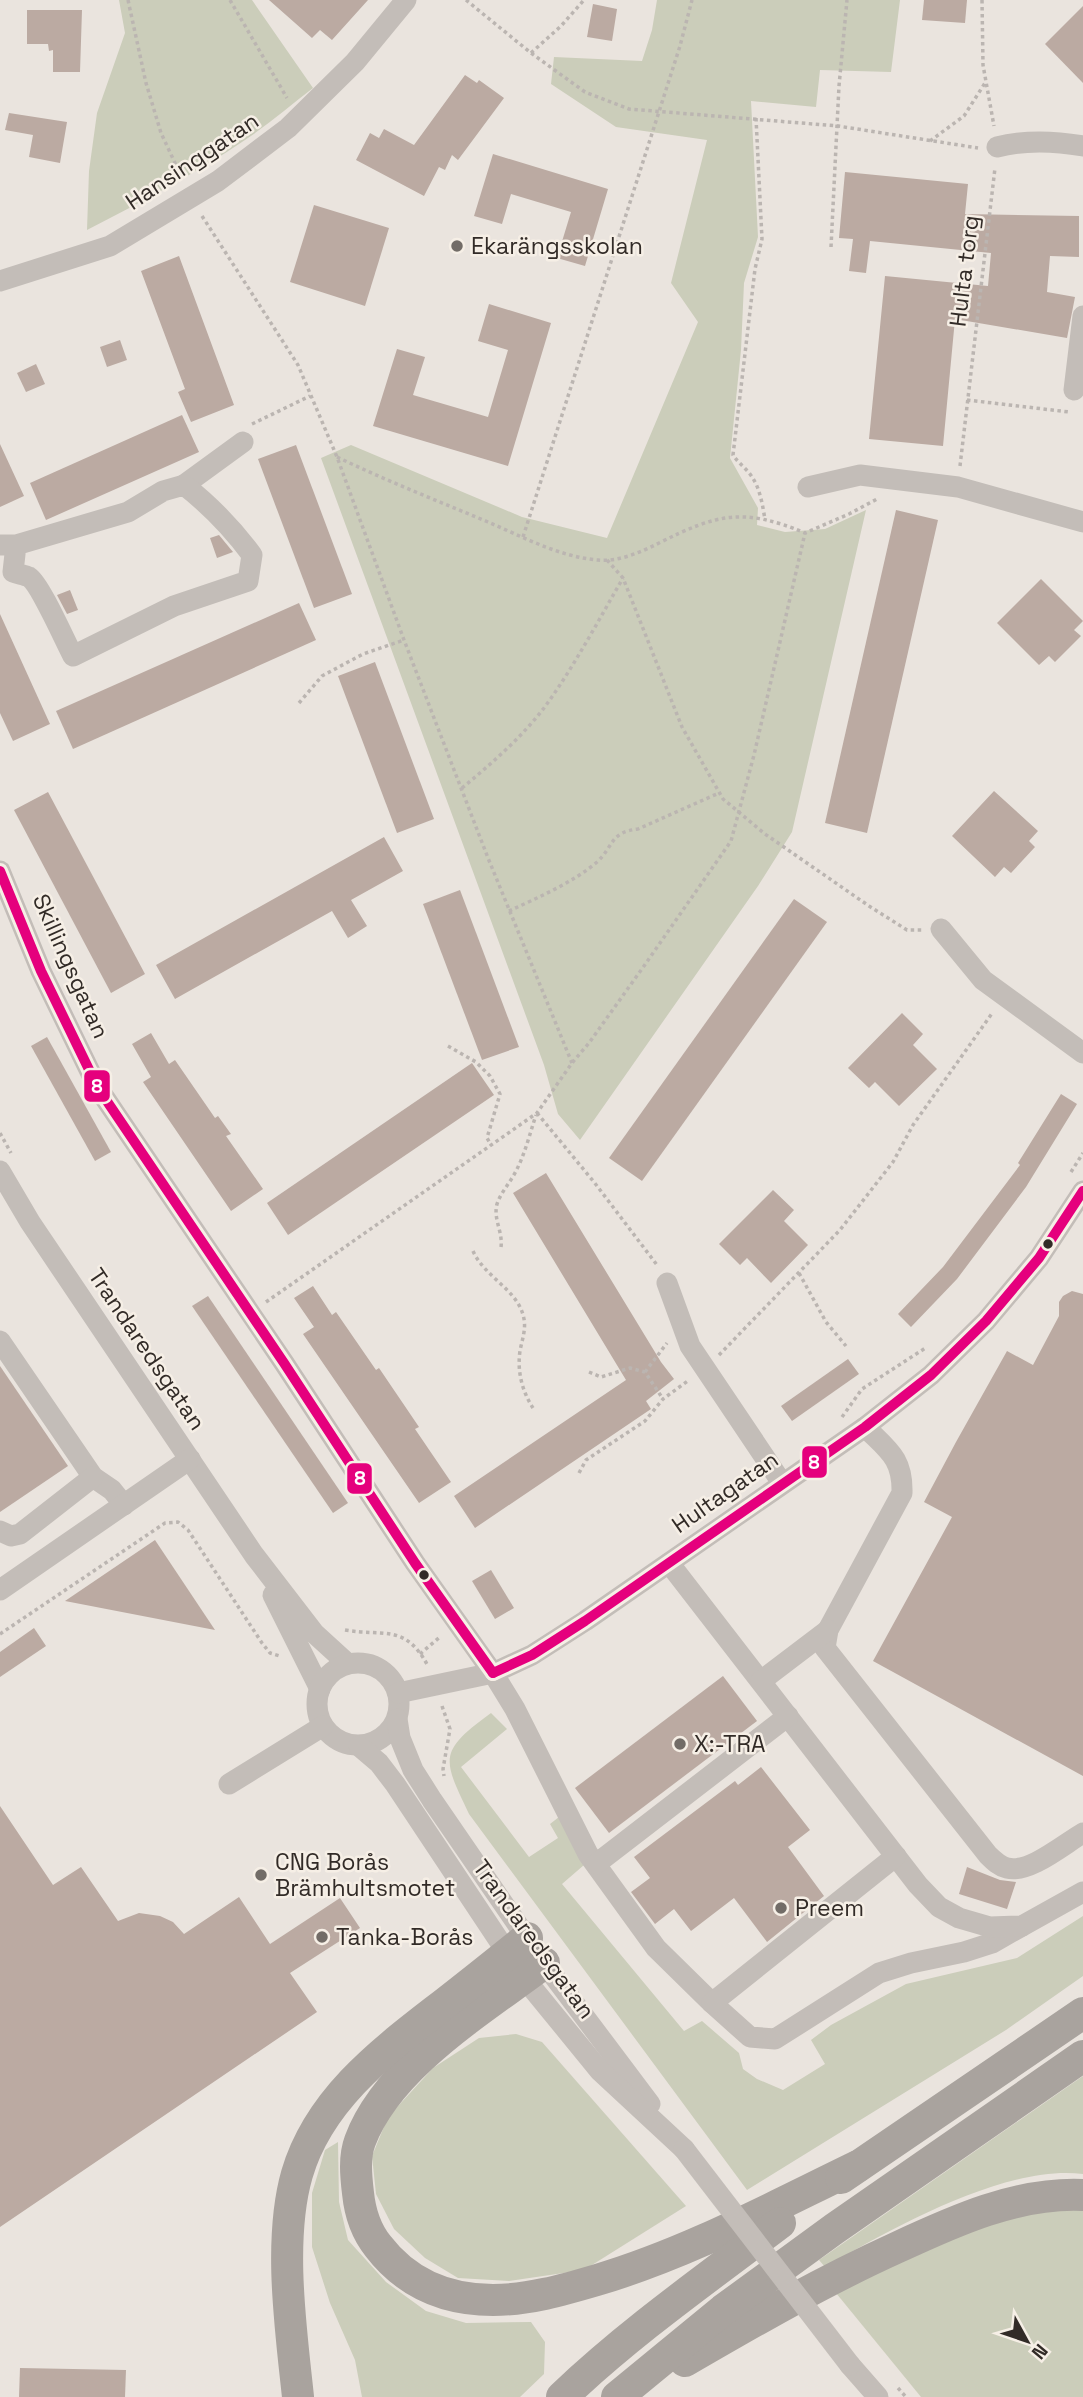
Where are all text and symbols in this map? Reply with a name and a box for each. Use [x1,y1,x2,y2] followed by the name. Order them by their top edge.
[120,105,264,217] street label: Hansinggatan
[942,214,986,328] street label: Hulta torg
[471,231,643,261] place label: Ekarängsskolan
[449,238,465,254] marker: Ekarängsskolan
[26,889,116,1043] street label: Skillingsgatan
[83,1069,111,1103] line badge: 8
[91,1074,103,1099] text: 8
[1041,1237,1055,1251] unlabelled marker
[82,1262,212,1436] street label: Trandaredsgatan
[666,1444,784,1540] street label: Hultagatan
[801,1445,828,1479] line badge: 8
[808,1450,820,1475] text: 8
[346,1462,373,1495] line badge: 8
[354,1466,366,1491] text: 8
[417,1568,431,1582] unlabelled marker
[694,1729,766,1759] place label: X:-TRA
[672,1736,688,1752] marker: X:-TRA
[275,1847,455,1903] place label: CNG Borås Brämhultsmotet
[466,1854,602,2024] street label: Trandaredsgatan
[253,1867,269,1883] marker: CNG Borås Brämhultsmotet
[795,1893,864,1923] place label: Preem
[773,1900,789,1916] marker: Preem
[336,1922,473,1952] place label: Tanka-Borås
[314,1929,330,1945] marker: Tanka-Borås
[992,2306,1062,2376] north arrow
[1026,2339,1053,2365] text: N

